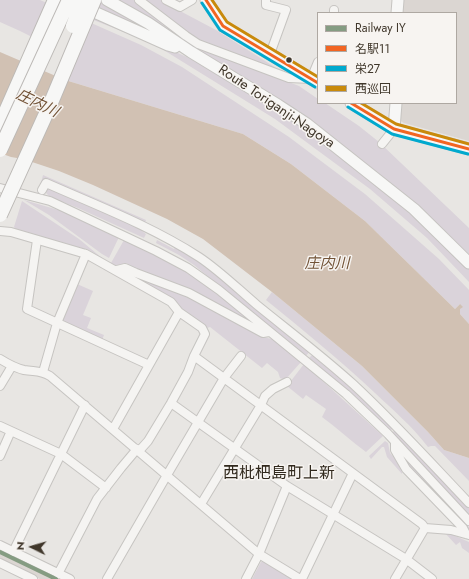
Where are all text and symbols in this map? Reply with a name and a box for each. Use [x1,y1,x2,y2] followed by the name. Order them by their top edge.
[317,12,457,104] legend
[355,19,406,37] text: Railway IY
[355,40,390,58] text: 名駅11
[284,55,294,65] unlabelled marker
[355,60,380,78] text: 栄27
[215,62,337,152] street label: Route Toriganji-Nagoya
[355,80,391,98] text: 西巡回
[13,86,61,122] water label: 庄内川
[305,255,349,273] water label: 庄内川
[223,464,335,484] district label: 西枇杷島町上新
[12,527,52,567] north arrow
[12,541,28,551] text: N

